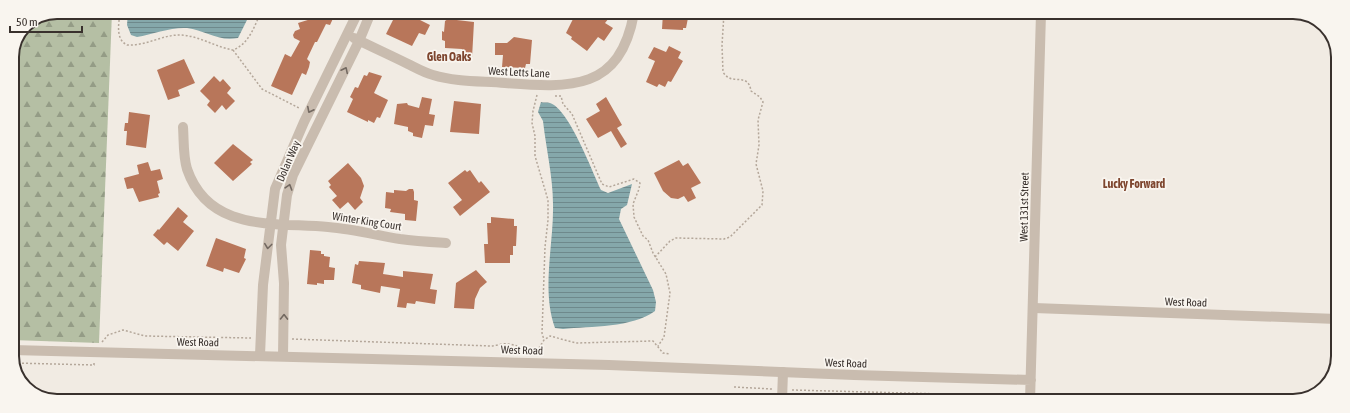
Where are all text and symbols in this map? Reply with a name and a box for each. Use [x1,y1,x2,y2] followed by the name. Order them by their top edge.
[10,8,82,34] scale bar
[16,15,38,29] text: 50 m
[427,50,472,64] district label: Glen Oaks
[488,64,550,80] street label: West Letts Lane
[340,67,348,74] one-way arrow
[308,106,315,113] one-way arrow
[274,138,302,183] street label: Dolan Way
[1017,172,1031,242] street label: West 131st Street
[1103,177,1165,191] district label: Lucky Forward
[284,184,293,191] one-way arrow
[332,210,402,232] street label: Winter King Court
[264,243,273,249] one-way arrow
[1165,295,1207,309] street label: West Road
[280,314,288,320] one-way arrow
[177,336,219,348] street label: West Road
[501,343,543,357] street label: West Road
[825,356,867,370] street label: West Road

